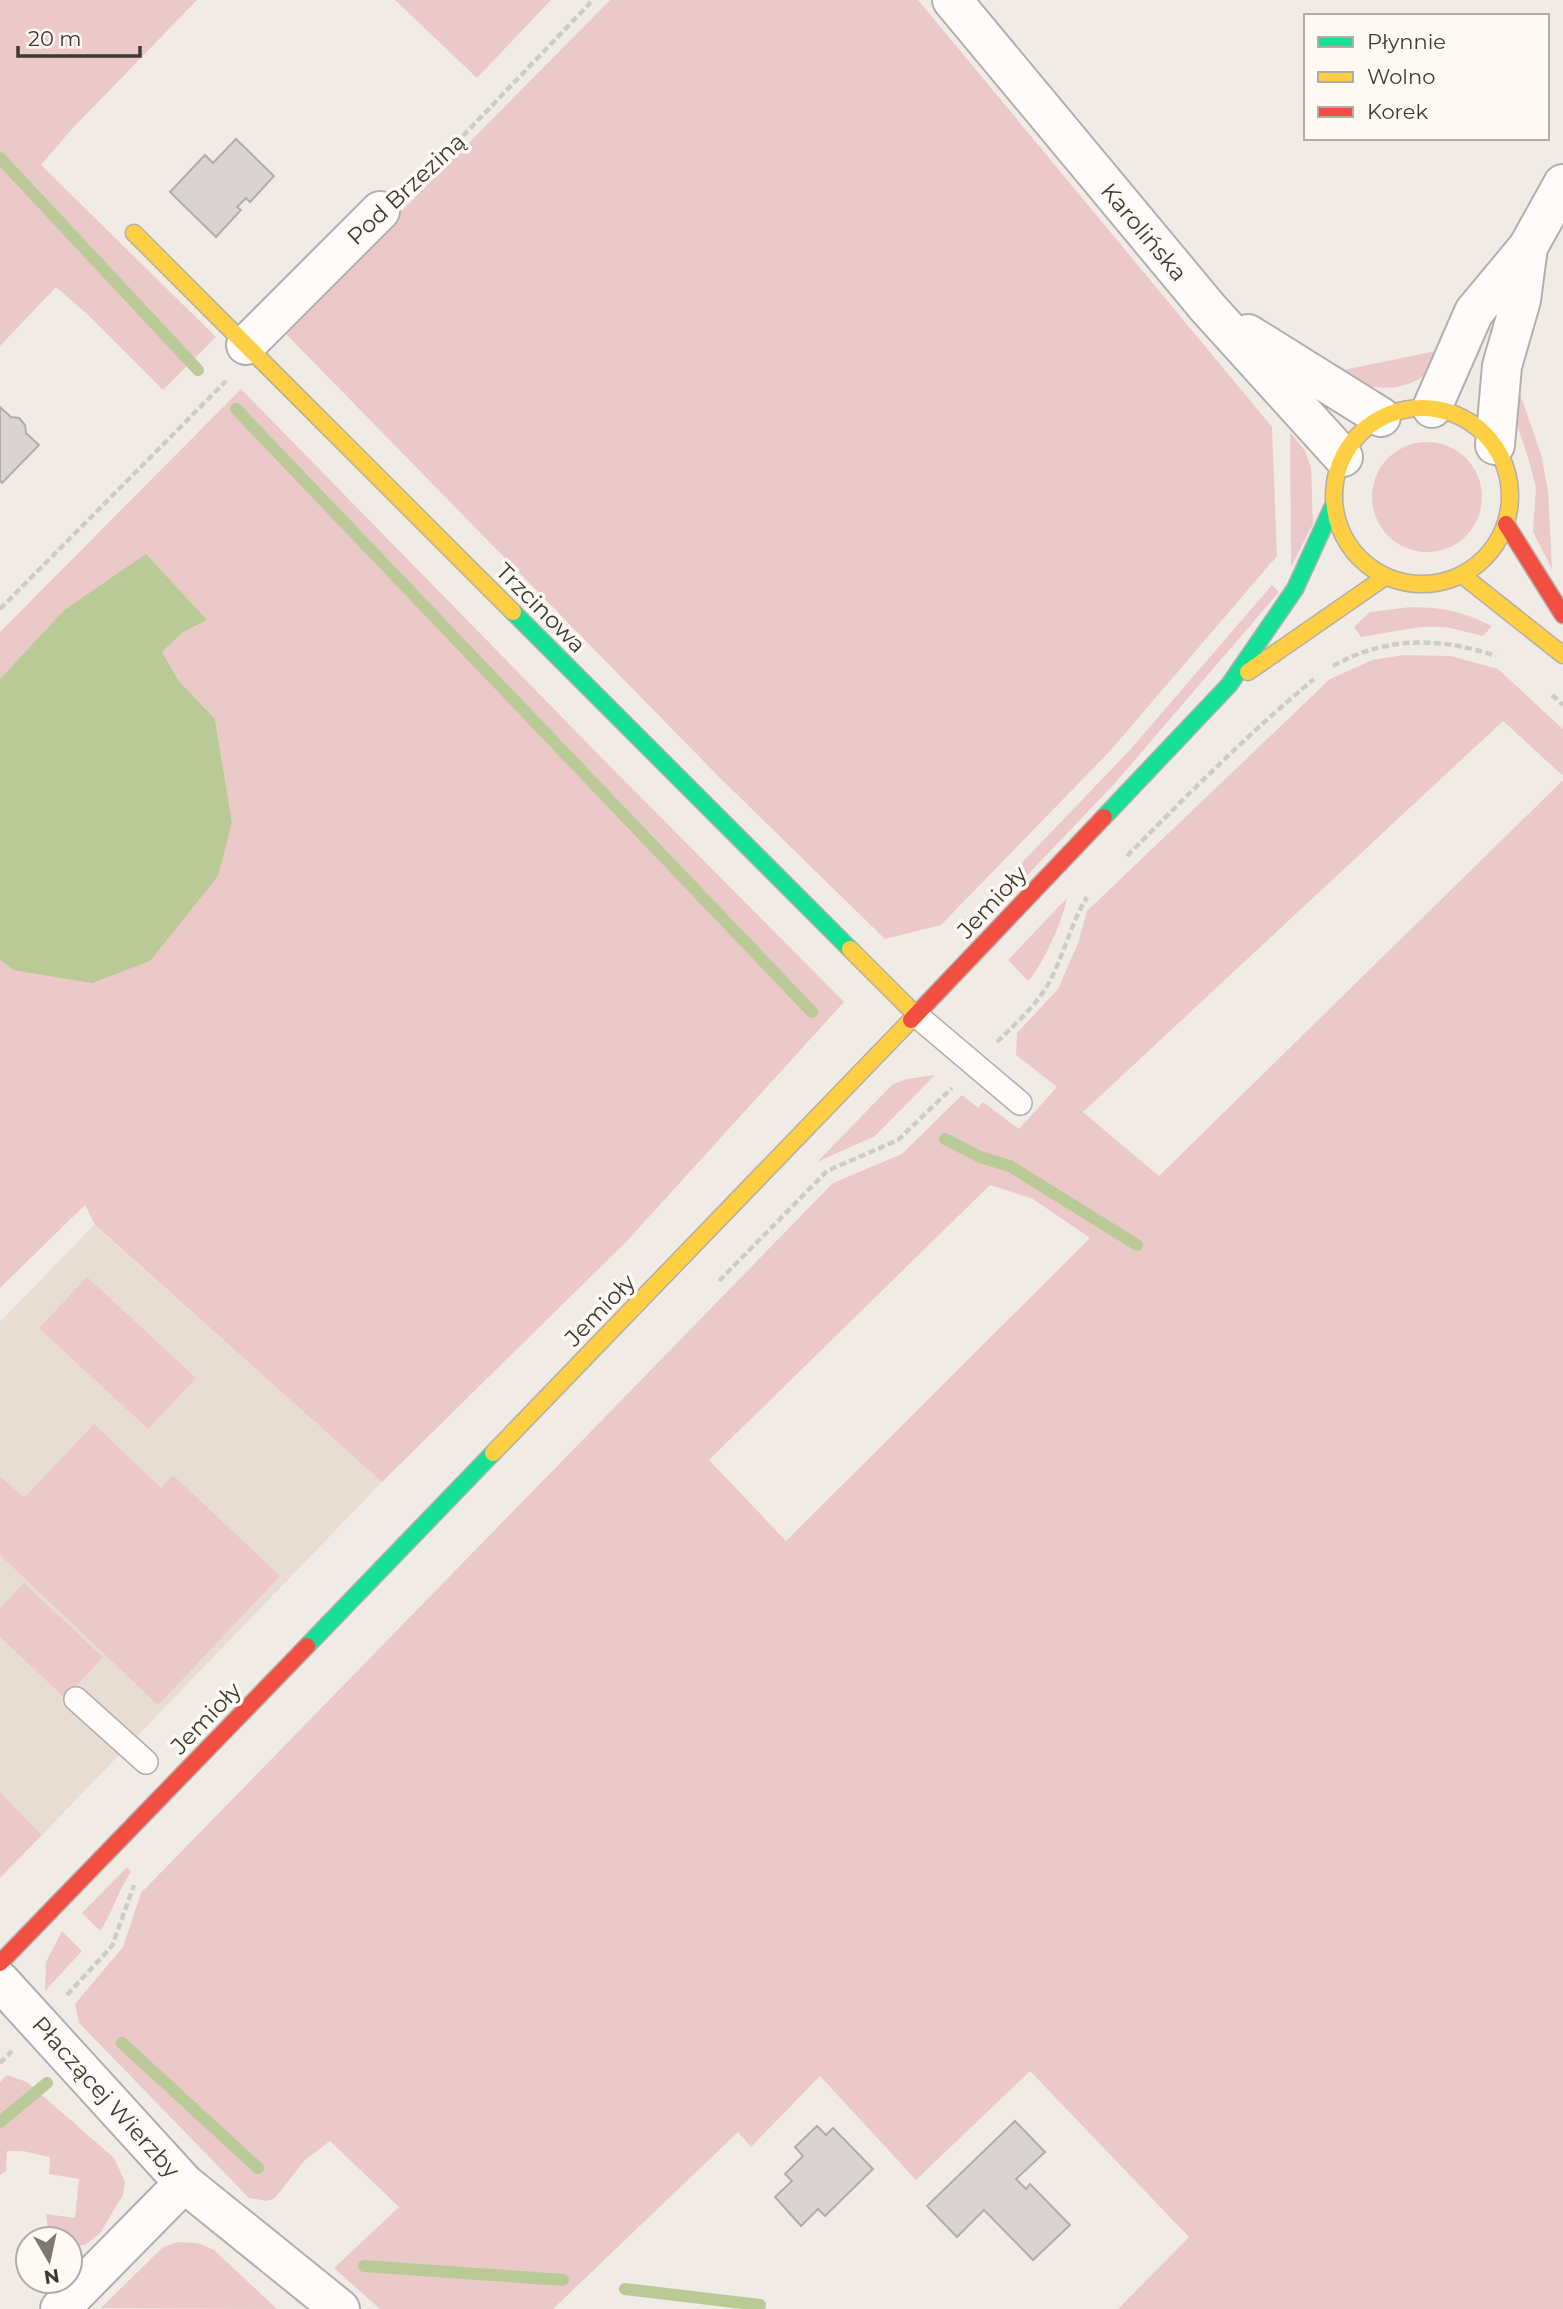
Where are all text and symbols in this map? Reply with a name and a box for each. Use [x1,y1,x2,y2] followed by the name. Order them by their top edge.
[18,14,140,58] scale bar
[1304,14,1549,140] legend
[28,26,82,51] text: 20 m
[1367,29,1446,54] text: Płynnie
[1367,64,1435,89] text: Wolno
[1367,99,1428,124] text: Korek
[341,127,471,251] street label: Pod Brzeziną
[1095,177,1193,287] street label: Karolińska
[490,557,592,659] street label: Trzcinowa
[951,859,1033,945] street label: Jemioły
[558,1268,641,1353] street label: Jemioły
[164,1676,247,1761] street label: Jemioły
[26,2011,186,2184] street label: Płaczącej Wierzby
[14,2225,84,2295] north arrow
[42,2264,61,2289] text: N

